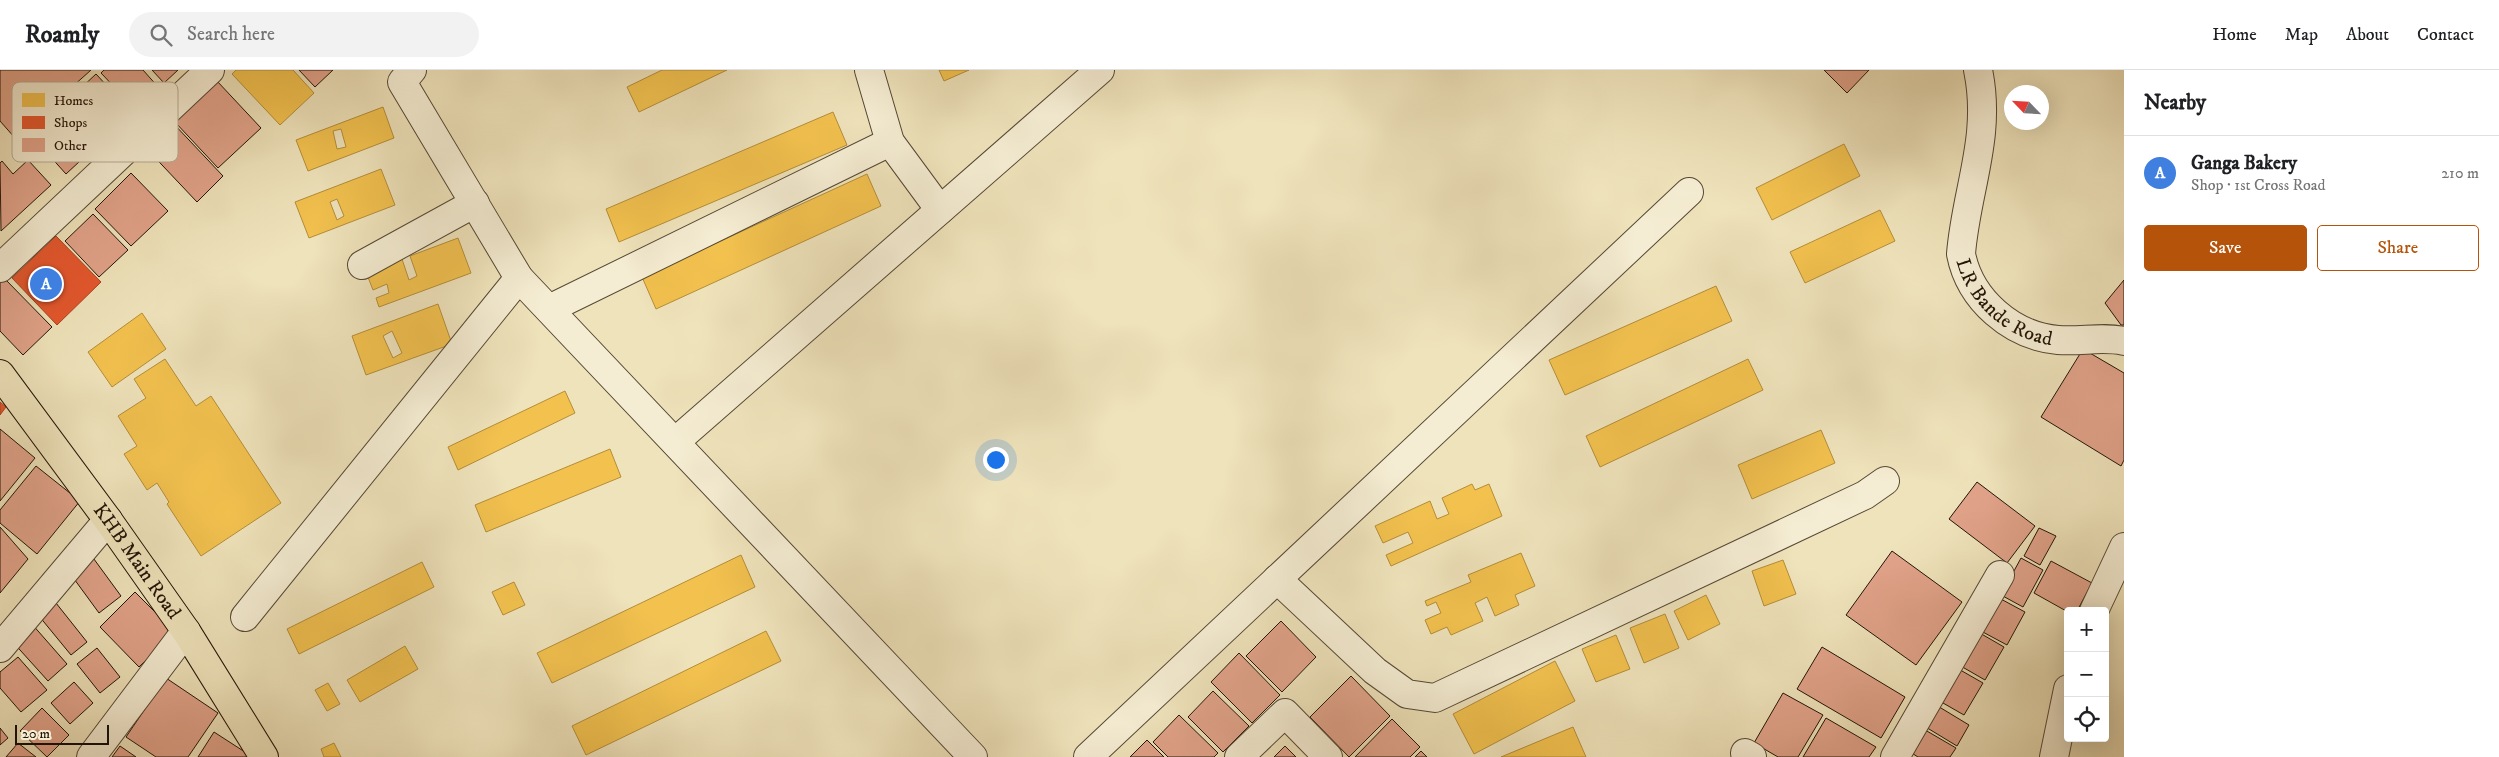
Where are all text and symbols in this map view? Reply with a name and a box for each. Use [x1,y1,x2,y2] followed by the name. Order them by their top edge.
[129,12,479,57] search box
[25,20,99,50] text: Roamly
[147,21,175,49] icon: search
[187,23,275,46] text: Search here
[2212,24,2257,46] text: Home
[2285,24,2318,46] text: Map
[2346,24,2389,46] text: About
[2417,24,2474,46] text: Contact
[12,82,178,162] legend
[2004,85,2049,130] north arrow
[2144,90,2206,116] text: Nearby
[54,92,94,110] text: Homes
[54,114,87,132] text: Shops
[54,137,87,155] text: Other
[2191,152,2297,175] text: Ganga Bakery
[2155,163,2165,183] text: A
[2441,163,2479,183] text: 210 m
[2191,175,2326,195] text: Shop · 1st Cross Road
[2144,225,2307,271] button: Save
[2317,225,2479,271] button: Share
[1950,255,2055,352] street label: LR Bande Road
[30,265,62,303] pin: A
[983,447,1009,473] your location
[88,498,186,624] street label: KHB Main Road
[2064,607,2109,742] map controls
[2064,607,2109,652] button: +
[2064,652,2109,697] button: −
[2064,697,2109,742] button: locate
[15,722,109,745] scale bar
[22,725,50,743] text: 20 m

